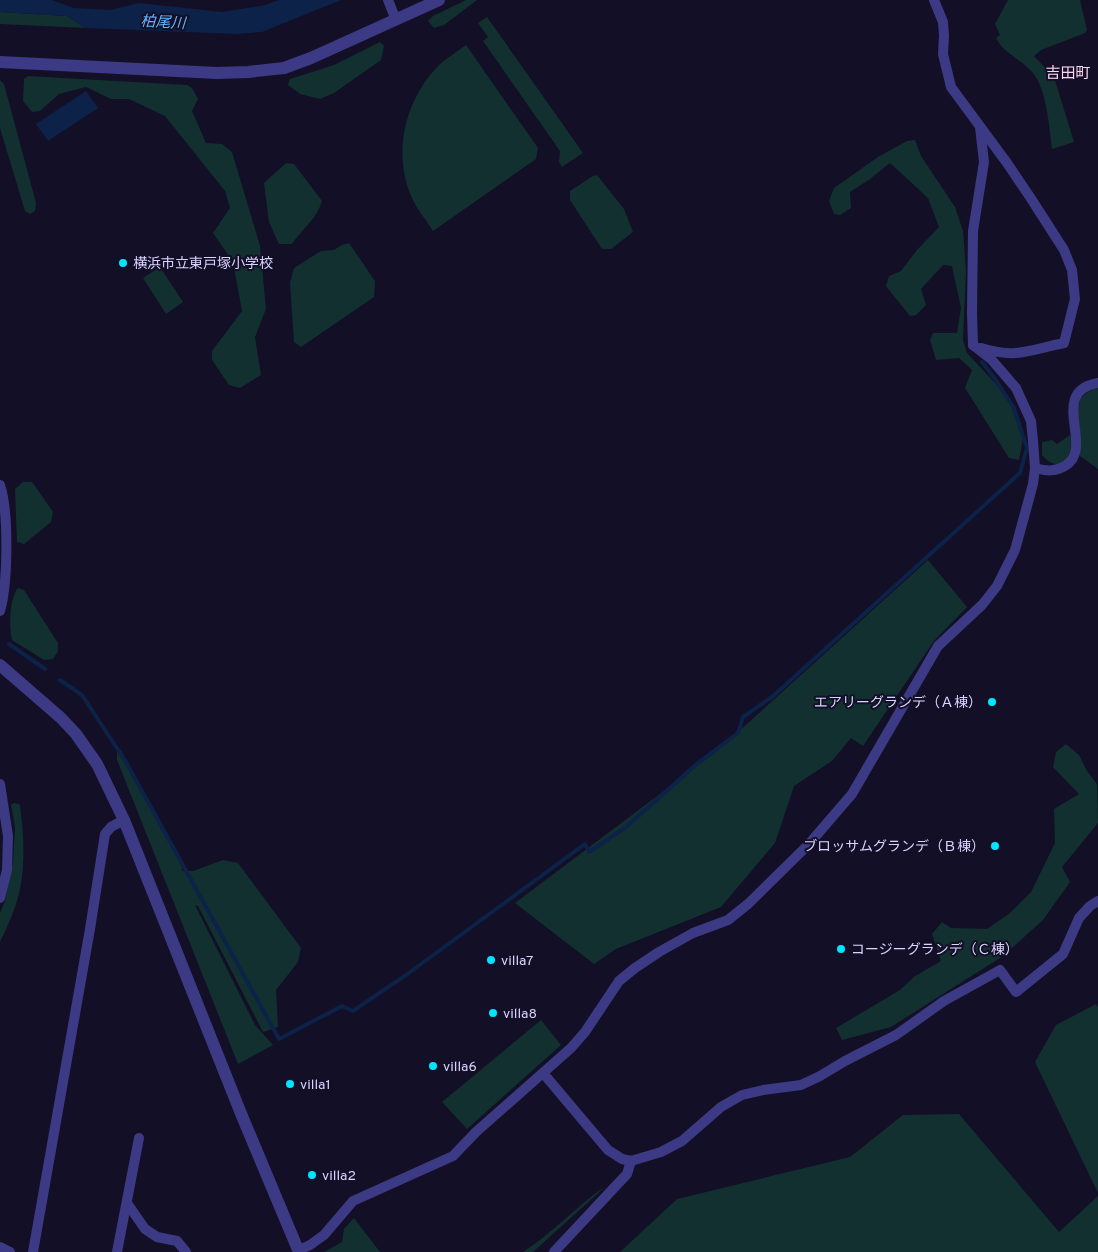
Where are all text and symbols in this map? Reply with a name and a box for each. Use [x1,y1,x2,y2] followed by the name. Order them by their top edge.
[140,13,188,34] water label: 柏尾川
[1045,65,1091,84] district label: 吉田町
[133,256,273,273] place label: 横浜市立東戸塚小学校
[117,257,129,269] marker: 横浜市立東戸塚小学校
[814,694,982,712] place label: エアリーグランデ（Ａ棟）
[986,696,998,708] marker: エアリーグランデ（Ａ棟）
[803,838,985,856] place label: ブロッサムグランデ（Ｂ棟）
[989,840,1001,852] marker: ブロッサムグランデ（Ｂ棟）
[851,941,1019,959] place label: コージーグランデ（Ｃ棟）
[835,943,847,955] marker: コージーグランデ（Ｃ棟）
[501,953,533,970] place label: villa7
[485,954,497,966] marker: villa7
[503,1006,537,1023] place label: villa8
[487,1007,499,1019] marker: villa8
[443,1059,477,1076] place label: villa6
[427,1060,439,1072] marker: villa6
[300,1077,331,1094] place label: villa1
[284,1078,296,1090] marker: villa1
[322,1168,356,1185] place label: villa2
[306,1169,318,1181] marker: villa2

